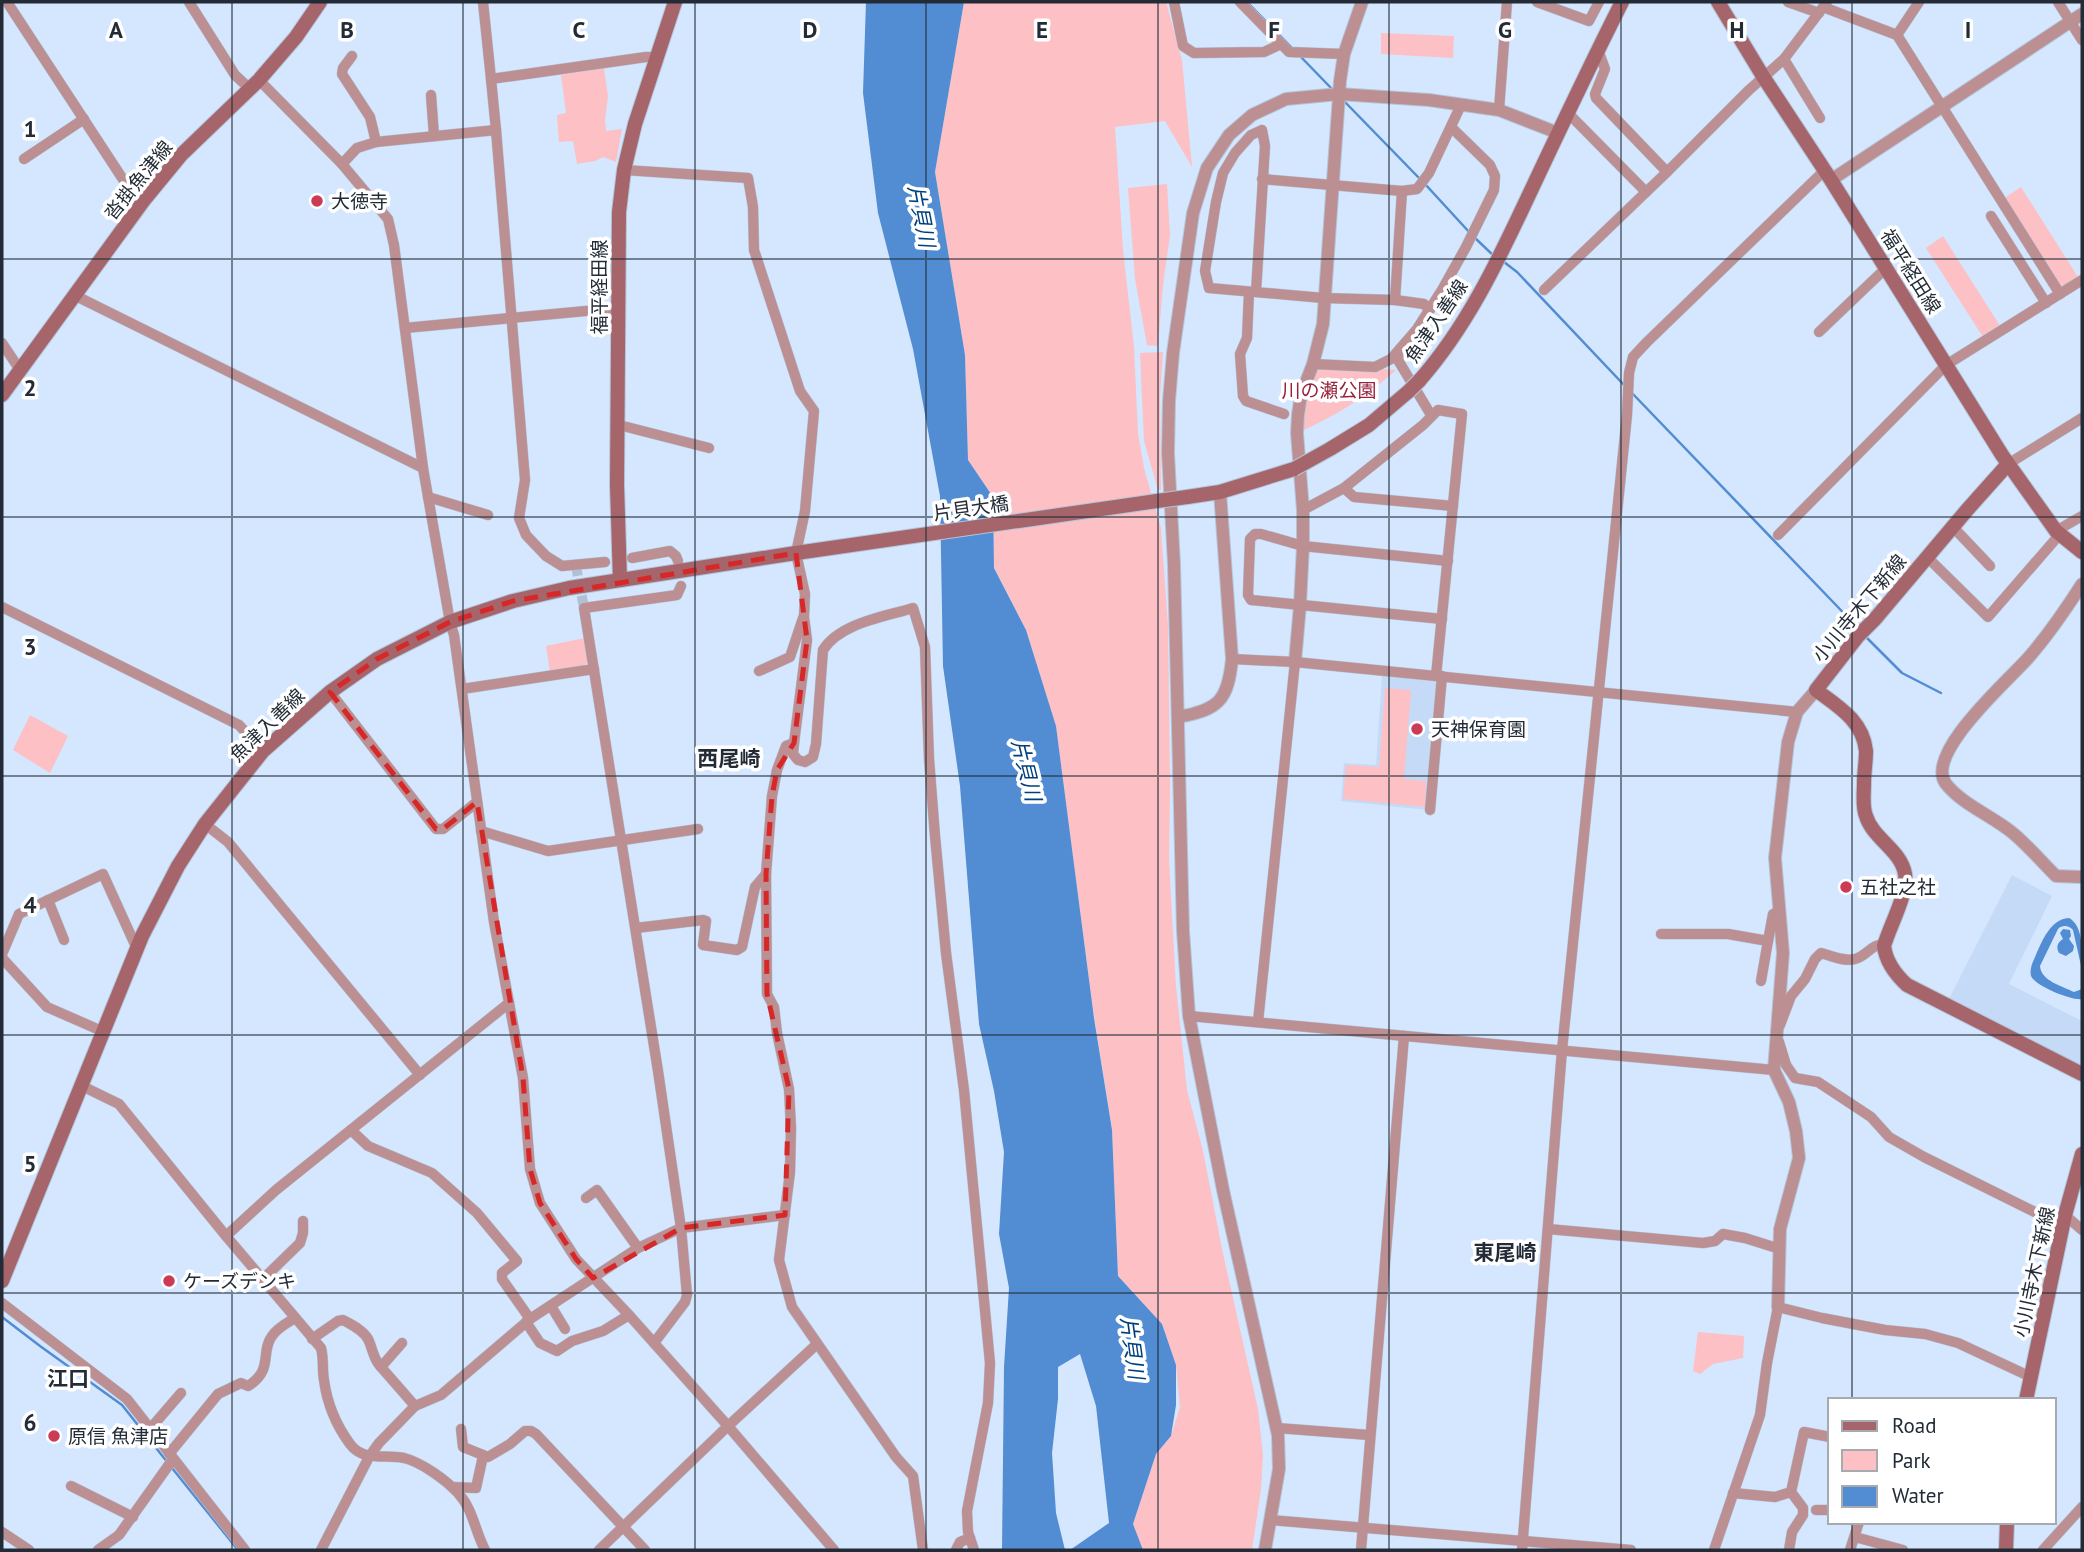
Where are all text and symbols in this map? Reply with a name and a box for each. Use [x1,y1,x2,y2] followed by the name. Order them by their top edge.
[109,15,123,44] text: A
[340,15,354,44] text: B
[573,15,586,44] text: C
[803,15,817,44] text: D
[1036,15,1048,44] text: E
[1268,15,1280,44] text: F
[1498,15,1512,44] text: G
[1730,15,1744,44] text: H
[1965,15,1971,44] text: I
[23,114,37,143] text: 1
[99,136,177,224] street label: 沓掛魚津線
[902,182,941,251] water label: 片貝川
[331,189,388,213] place label: 大徳寺
[309,193,325,209] marker: 大徳寺
[1876,224,1946,318] street label: 福平経田線
[587,239,611,335] street label: 福平経田線
[1399,275,1473,367] street label: 魚津入善線
[23,373,37,402] text: 2
[1281,378,1377,402] park label: 川の瀬公園
[932,491,1010,525] street label: 片貝大橋
[1807,549,1911,667] street label: 小川寺木下新線
[23,632,37,661] text: 3
[224,683,310,767] street label: 魚津入善線
[1431,717,1526,741] place label: 天神保育園
[1409,721,1425,737] marker: 天神保育園
[1006,736,1048,806] water label: 片貝川
[698,745,761,772] district label: 西尾崎
[1860,875,1936,899] place label: 五社之社
[1838,879,1854,895] marker: 五社之社
[23,890,37,919] text: 4
[23,1149,37,1178] text: 5
[2008,1204,2060,1340] street label: 小川寺木下新線
[1474,1239,1537,1266] district label: 東尾崎
[183,1269,296,1293] place label: ケーズデンキ
[161,1273,177,1289] marker: ケーズデンキ
[1115,1315,1151,1383] water label: 片貝川
[47,1365,89,1392] district label: 江口
[1828,1398,2056,1524] legend
[23,1408,37,1437] text: 6
[1892,1412,1936,1439] text: Road
[68,1424,168,1448] place label: 原信 魚津店
[46,1428,62,1444] marker: 原信 魚津店
[1892,1447,1931,1474] text: Park
[1892,1482,1944,1509] text: Water

